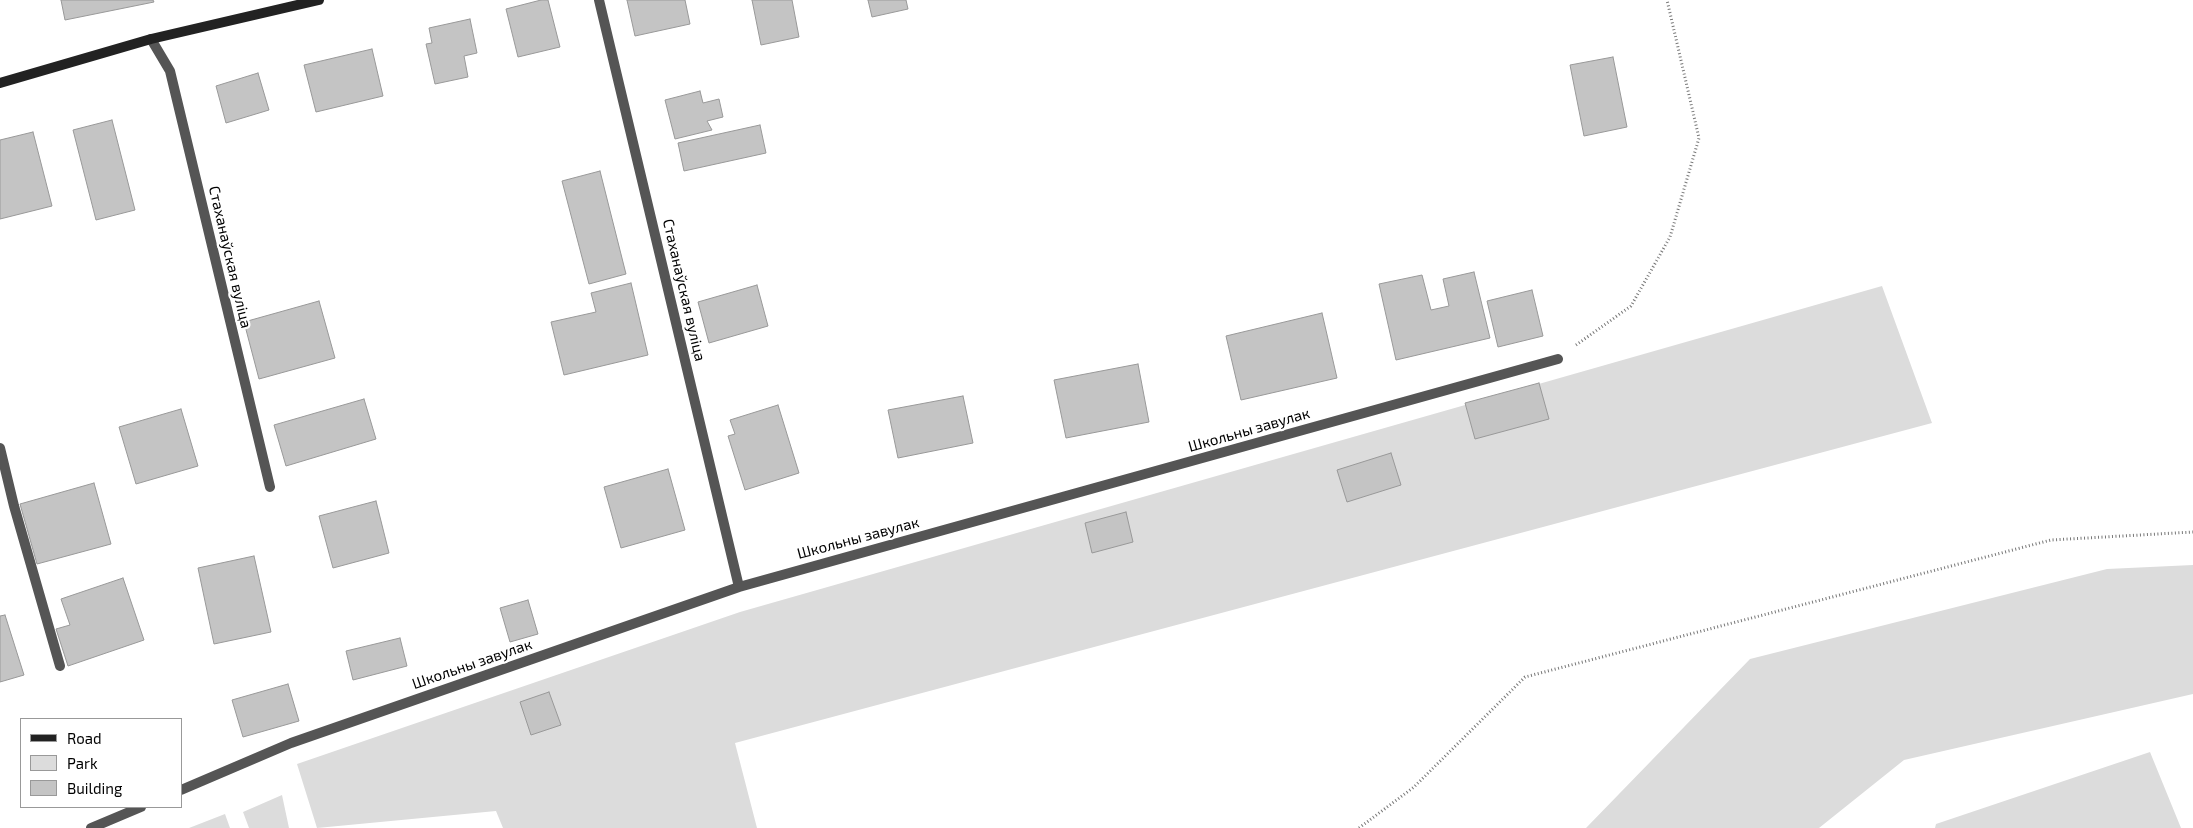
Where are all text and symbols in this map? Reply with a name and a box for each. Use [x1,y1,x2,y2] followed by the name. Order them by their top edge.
[205,184,255,330] street label: Стаханаўская вуліца
[659,217,709,363] street label: Стаханаўская вуліца
[1186,404,1312,456] street label: Школьны завулак
[795,513,921,563] street label: Школьны завулак
[410,635,534,693] street label: Школьны завулак
[20,718,182,808] legend
[67,729,102,747] text: Road
[67,754,98,772] text: Park
[67,779,122,797] text: Building

